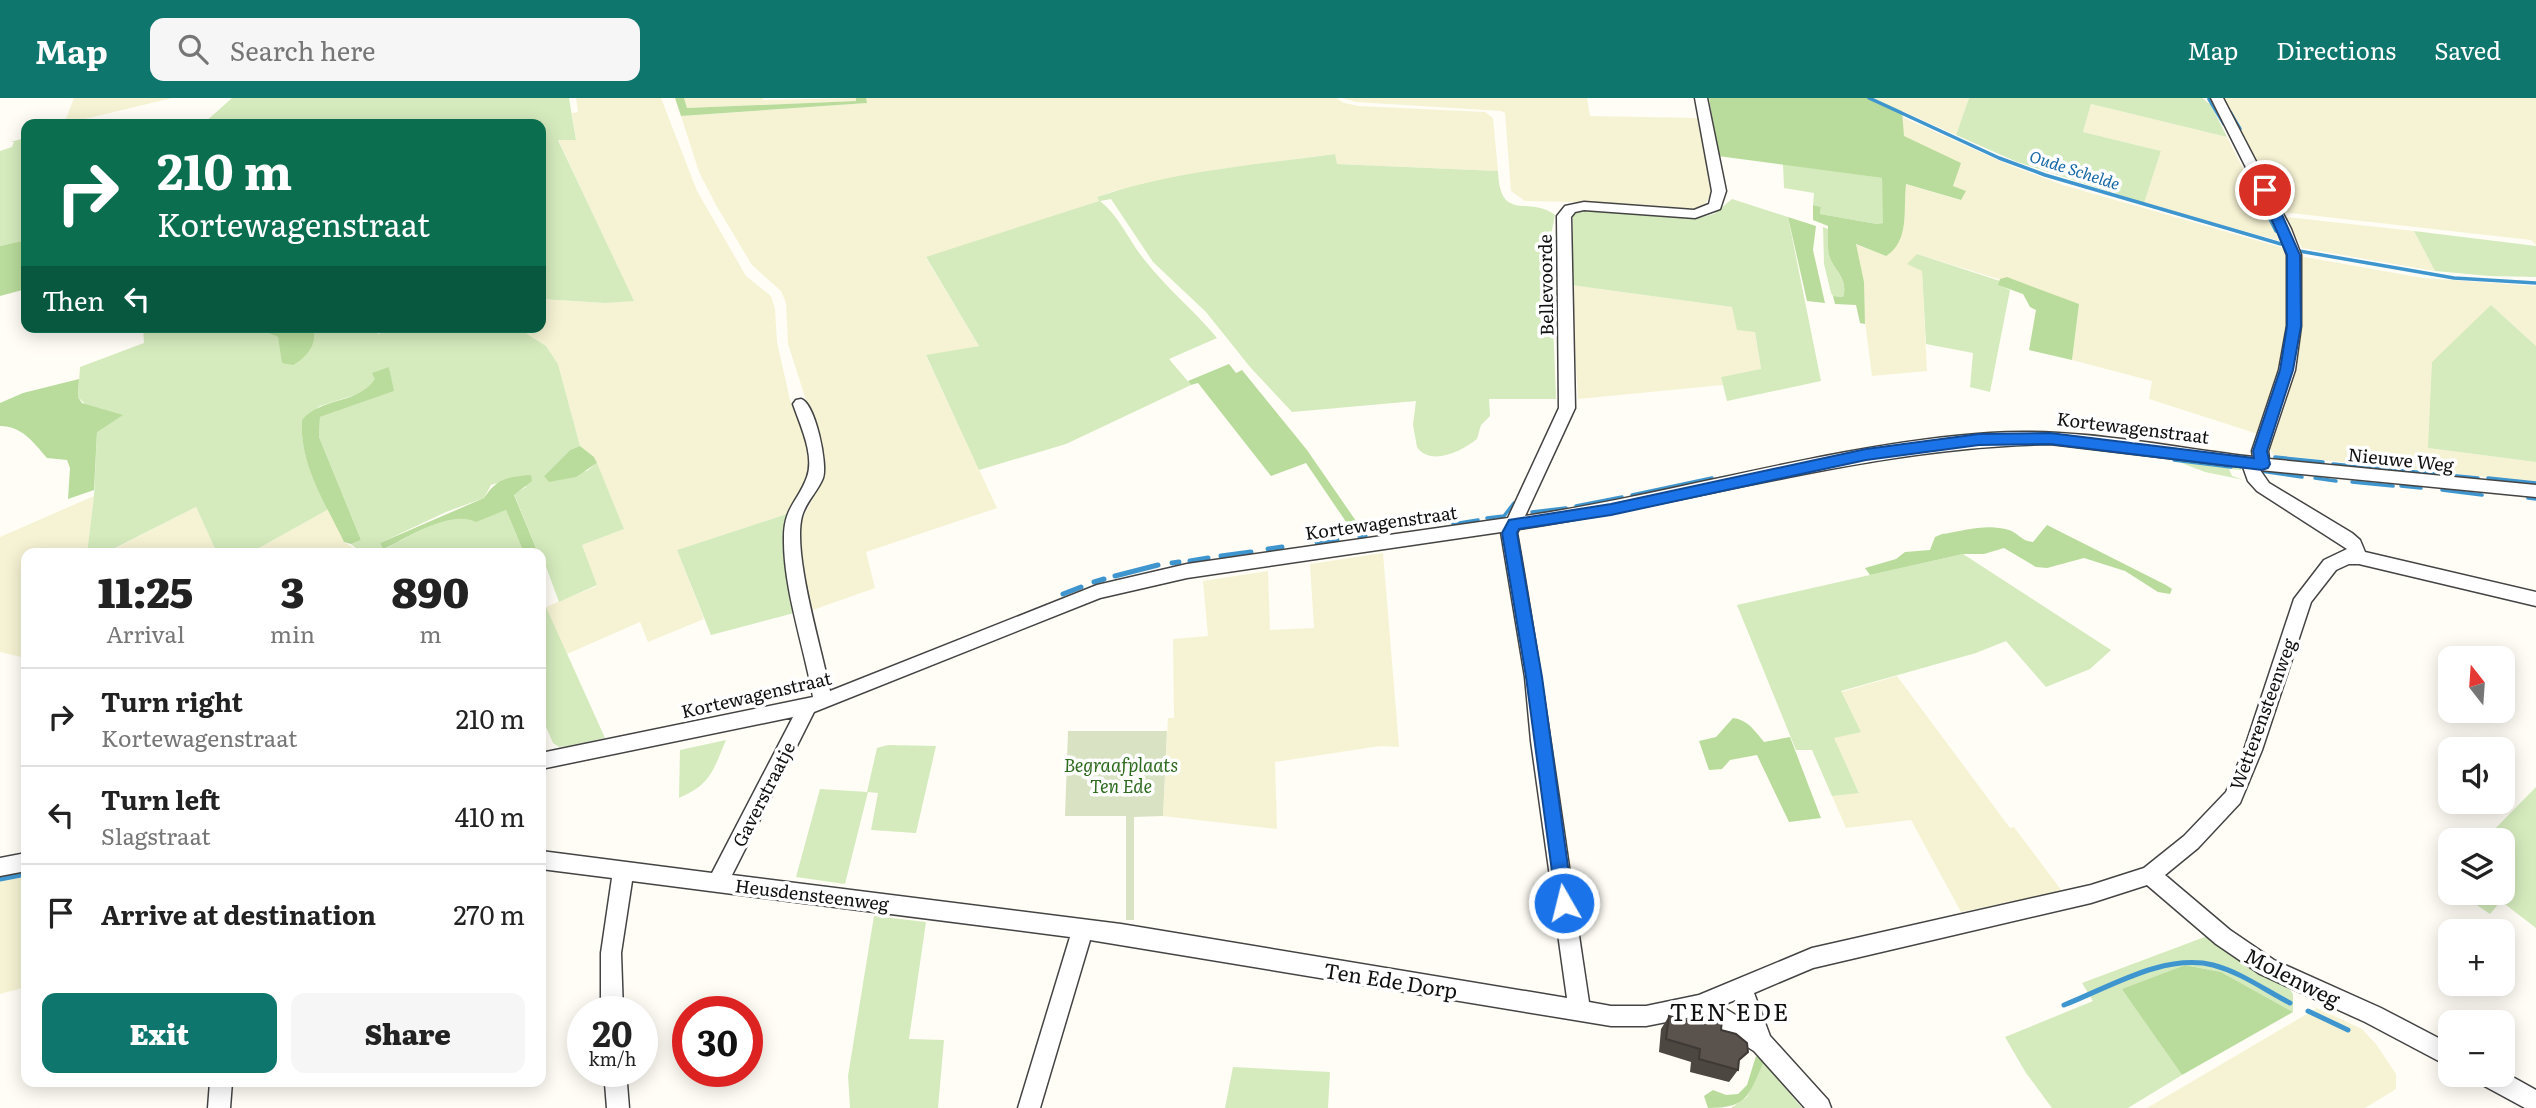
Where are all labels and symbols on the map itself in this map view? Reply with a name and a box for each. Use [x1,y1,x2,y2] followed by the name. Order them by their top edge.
[2027,143,2123,195] water label: Oude Schelde
[2235,160,2295,220] pin
[1531,234,1559,336] street label: Bellevoorde
[2055,404,2212,450] street label: Kortewagenstraat
[2347,440,2456,478] street label: Nieuwe Weg
[1303,498,1460,546] street label: Kortewagenstraat
[2222,634,2302,794] street label: Wetterensteenweg
[2438,646,2515,723] north arrow
[678,663,835,724] street label: Kortewagenstraat
[725,737,801,851] street label: Gaverstraatje
[1064,751,1178,799] park label: Begraafplaats Ten Ede
[1527,866,1601,940] position arrow
[733,871,891,917] street label: Heusdensteenweg
[2240,939,2346,1013] street label: Molenweg
[1322,953,1460,1005] street label: Ten Ede Dorp
[1670,993,1790,1028] district label: TEN EDE
[672,996,763,1087] speed limit sign: 30

